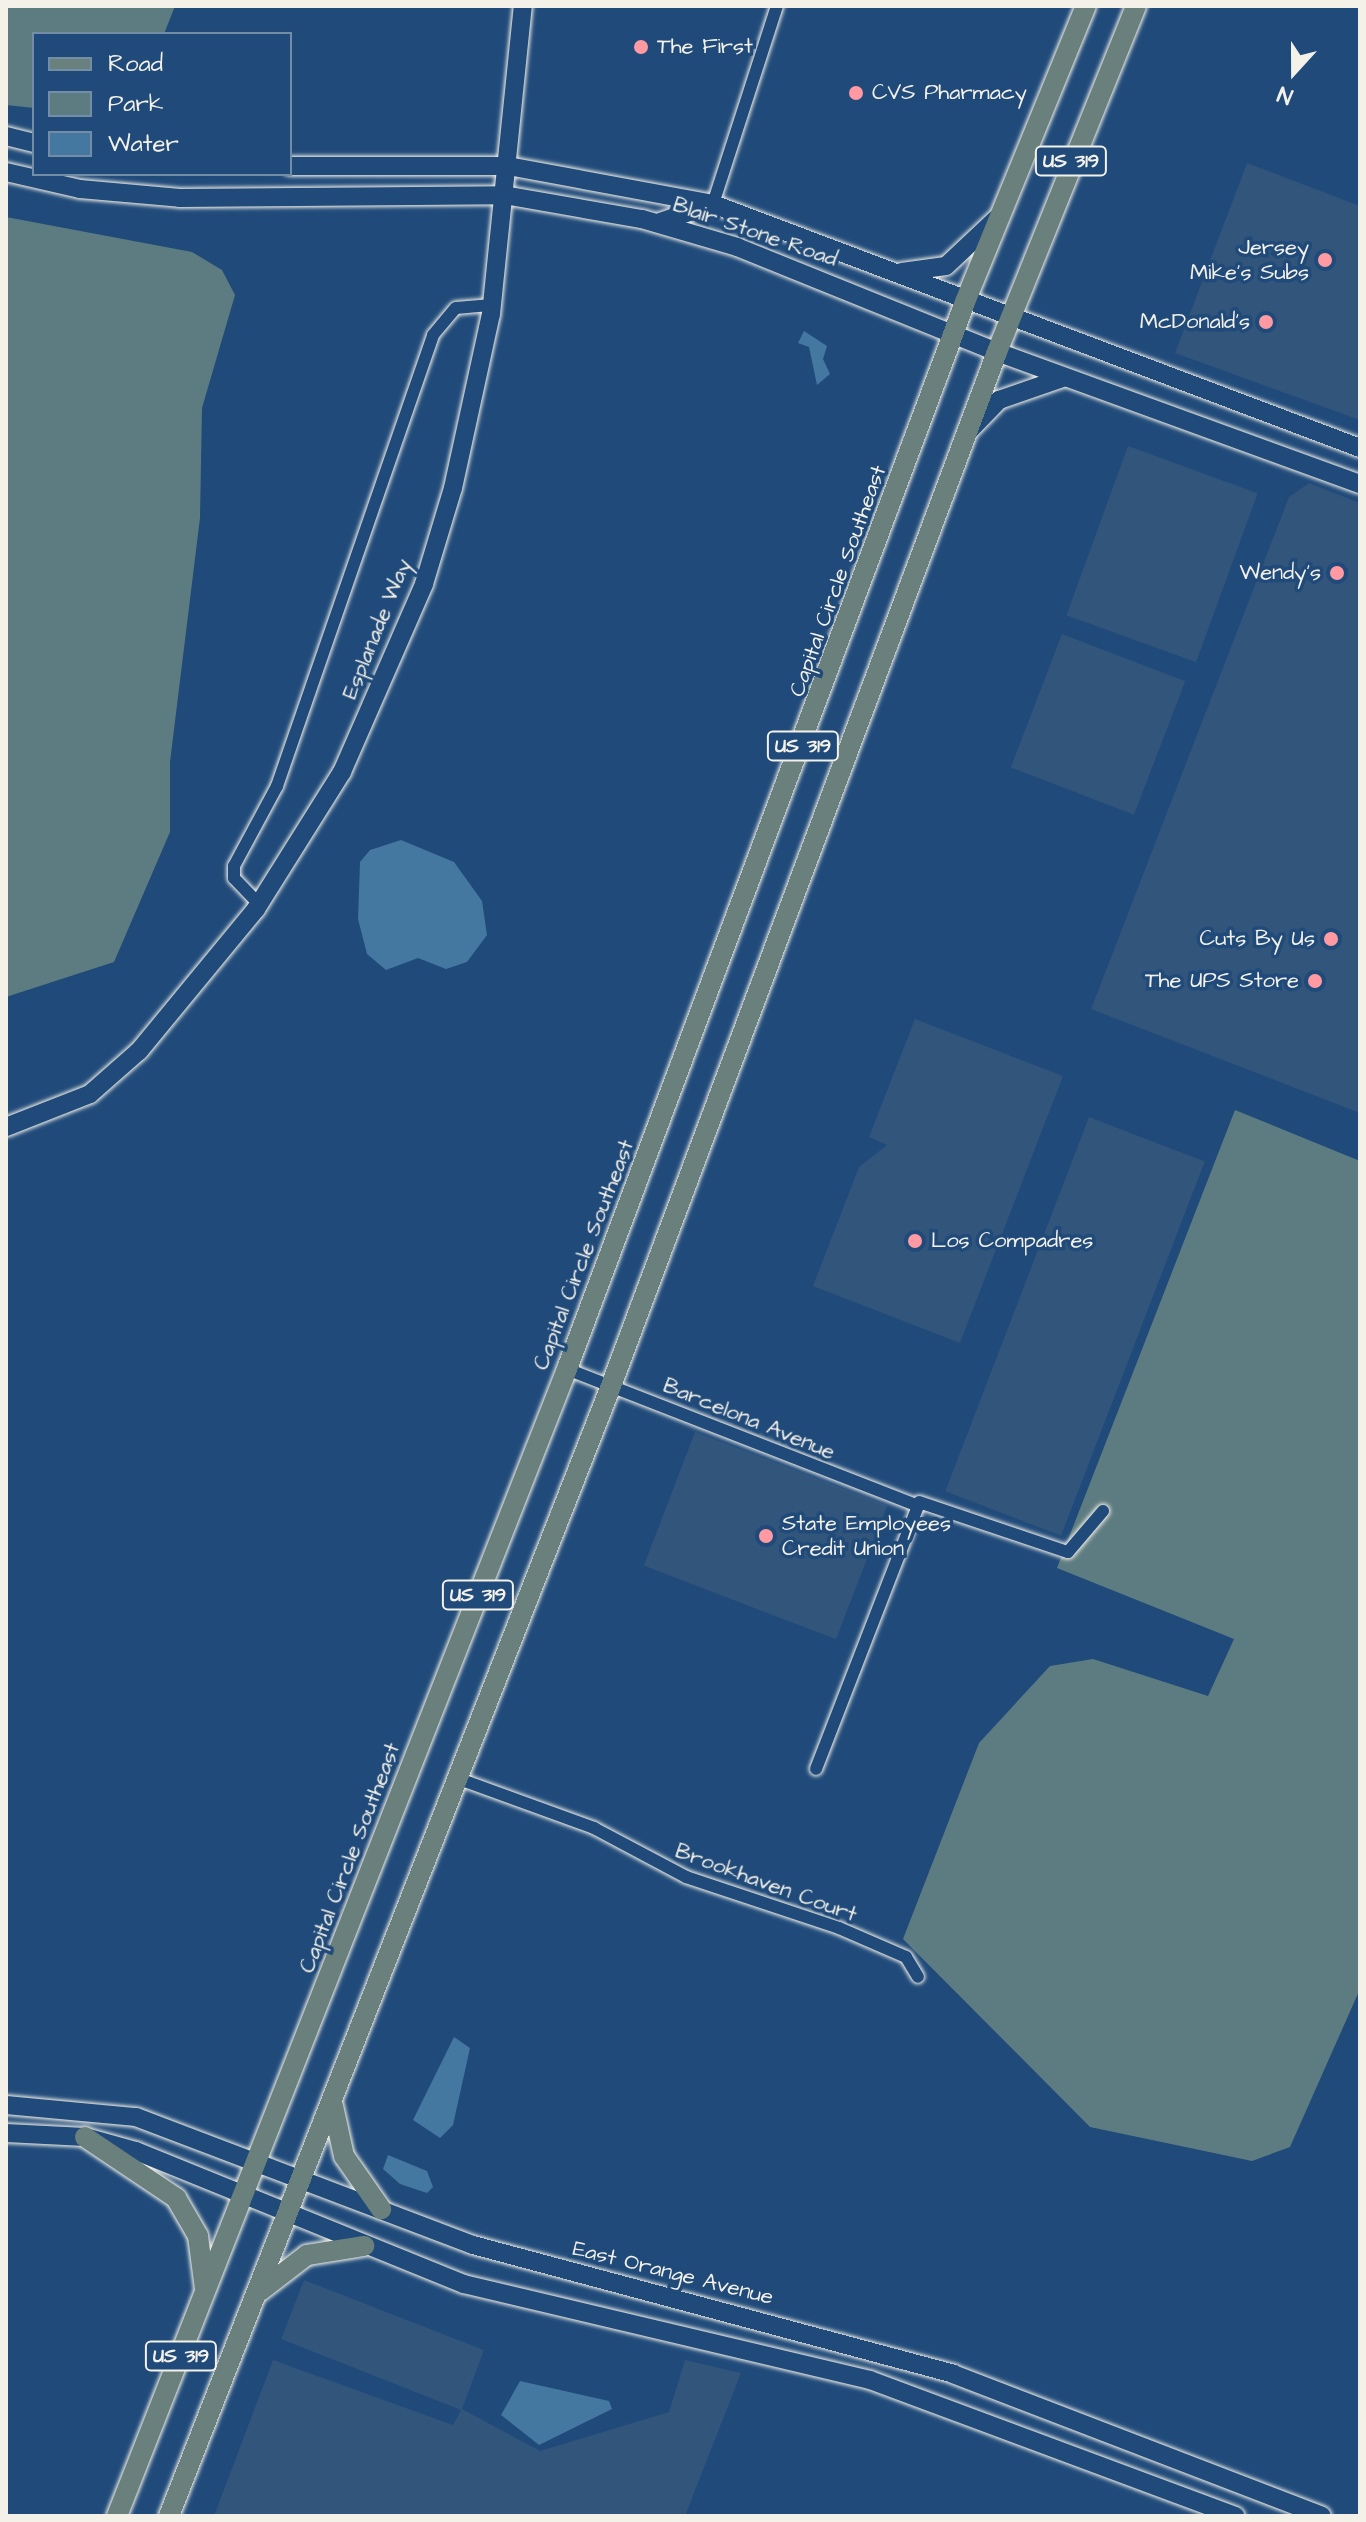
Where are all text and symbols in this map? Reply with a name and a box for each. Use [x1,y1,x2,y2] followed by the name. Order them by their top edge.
[32,32,292,176] legend
[1254,32,1334,112] north arrow
[657,34,753,60] place label: The First
[632,38,650,56] marker: The First
[108,47,163,81] text: Road
[1273,78,1297,112] text: N
[872,80,1027,106] place label: CVS Pharmacy
[847,84,865,102] marker: CVS Pharmacy
[108,87,164,121] text: Park
[108,127,179,161] text: Water
[1033,145,1109,177] road number: US 319
[669,191,841,273] street label: Blair Stone Road
[1190,234,1309,286] place label: Jersey Mike's Subs
[1316,251,1334,269] marker: Jersey Mike's Subs
[1140,309,1250,335] place label: McDonald's
[1257,313,1275,331] marker: McDonald's
[784,462,892,700] street label: Capital Circle Southeast
[337,555,417,703] street label: Esplanade Way
[1239,560,1321,586] place label: Wendy's
[1328,564,1346,582] marker: Wendy's
[765,730,841,762] road number: US 319
[1200,926,1315,952] place label: Cuts By Us
[1322,930,1340,948] marker: Cuts By Us
[1145,968,1299,994] place label: The UPS Store
[1306,972,1324,990] marker: The UPS Store
[528,1136,640,1374] street label: Capital Circle Southeast
[931,1228,1093,1254] place label: Los Compadres
[906,1232,924,1250] marker: Los Compadres
[659,1372,839,1466] street label: Barcelona Avenue
[782,1510,951,1562] place label: State Employees Credit Union
[757,1527,775,1545] marker: State Employees Credit Union
[440,1579,516,1611] road number: US 319
[294,1739,406,1977] street label: Capital Circle Southeast
[672,1838,860,1928] street label: Brookhaven Court
[570,2235,776,2311] street label: East Orange Avenue
[143,2340,219,2372] road number: US 319

